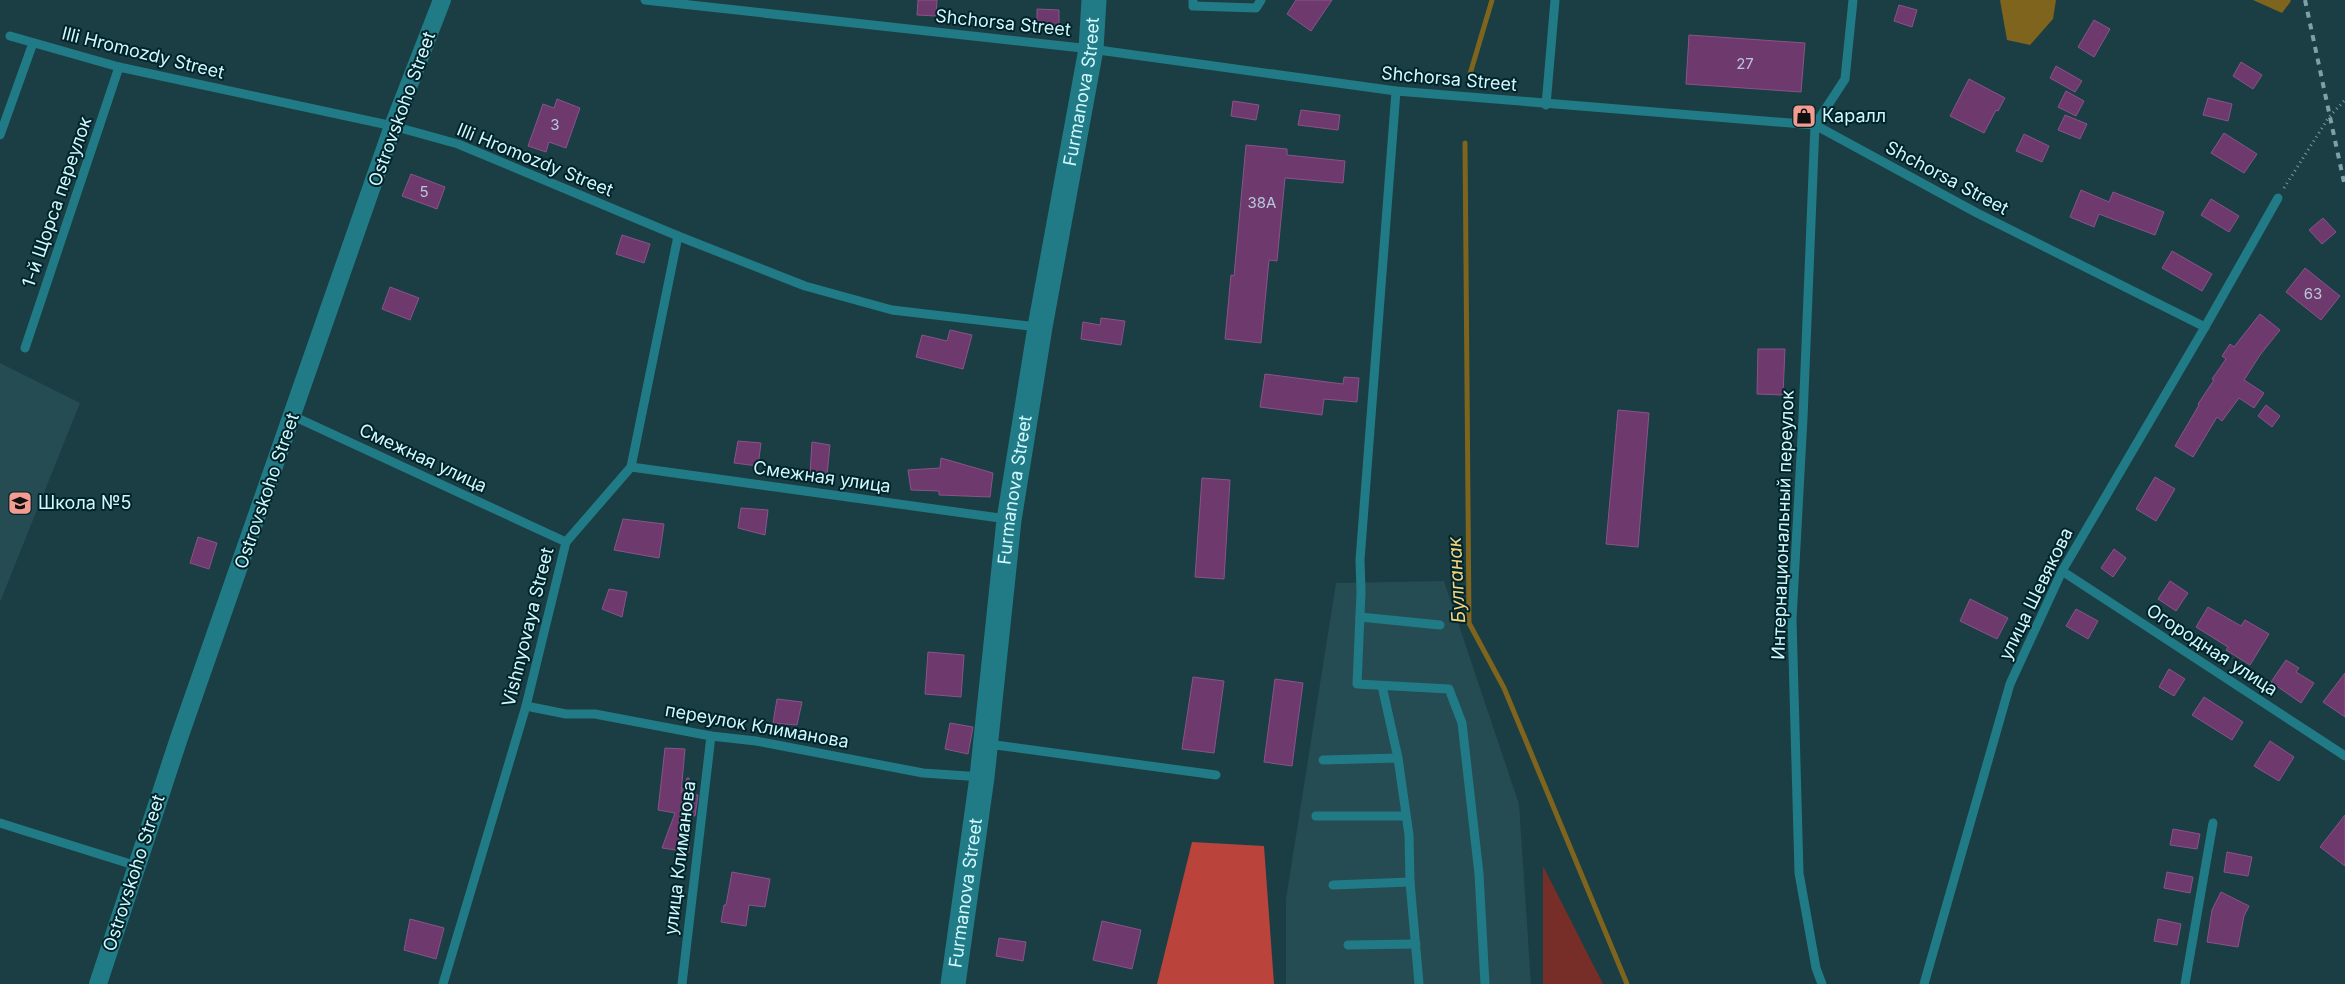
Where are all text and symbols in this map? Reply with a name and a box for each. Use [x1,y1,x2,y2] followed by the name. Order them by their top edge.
[934,5,1072,40] street label: Shchorsa Street
[1059,16,1103,168] street label: Furmanova Street
[60,22,227,83] street label: Illi Hromozdy Street
[364,28,439,189] street label: Ostrovskoho Street
[1736,54,1754,73] house number: 27
[1380,62,1518,95] street label: Shchorsa Street
[1791,103,1817,129] shop icon: Каралл
[1822,105,1886,126] place label: Каралл
[18,114,96,290] street label: 1-й Щорса переулок
[550,115,560,134] house number: 3
[454,119,616,201] street label: Illi Hromozdy Street
[1882,136,2012,219] street label: Shchorsa Street
[419,182,429,201] house number: 5
[1248,193,1276,212] house number: 38А
[2304,284,2322,303] house number: 63
[1767,389,1798,660] street label: Интернациональный переулок
[230,410,303,571] street label: Ostrovskoho Street
[993,414,1036,566] street label: Furmanova Street
[356,419,490,496] street label: Смежная улица
[752,456,892,497] street label: Смежная улица
[7,490,33,516] school or university icon: Школа №5
[38,492,132,513] place label: Школа №5
[1994,524,2077,663] street label: улица Шевякова
[1443,536,1470,624] water label: Булганак
[498,545,557,709] street label: Vishnyovaya Street
[2143,599,2282,700] street label: Огородная улица
[664,699,851,752] street label: переулок Климанова
[660,780,699,936] street label: улица Климанова
[98,792,169,954] street label: Ostrovskoho Street
[944,817,986,969] street label: Furmanova Street

